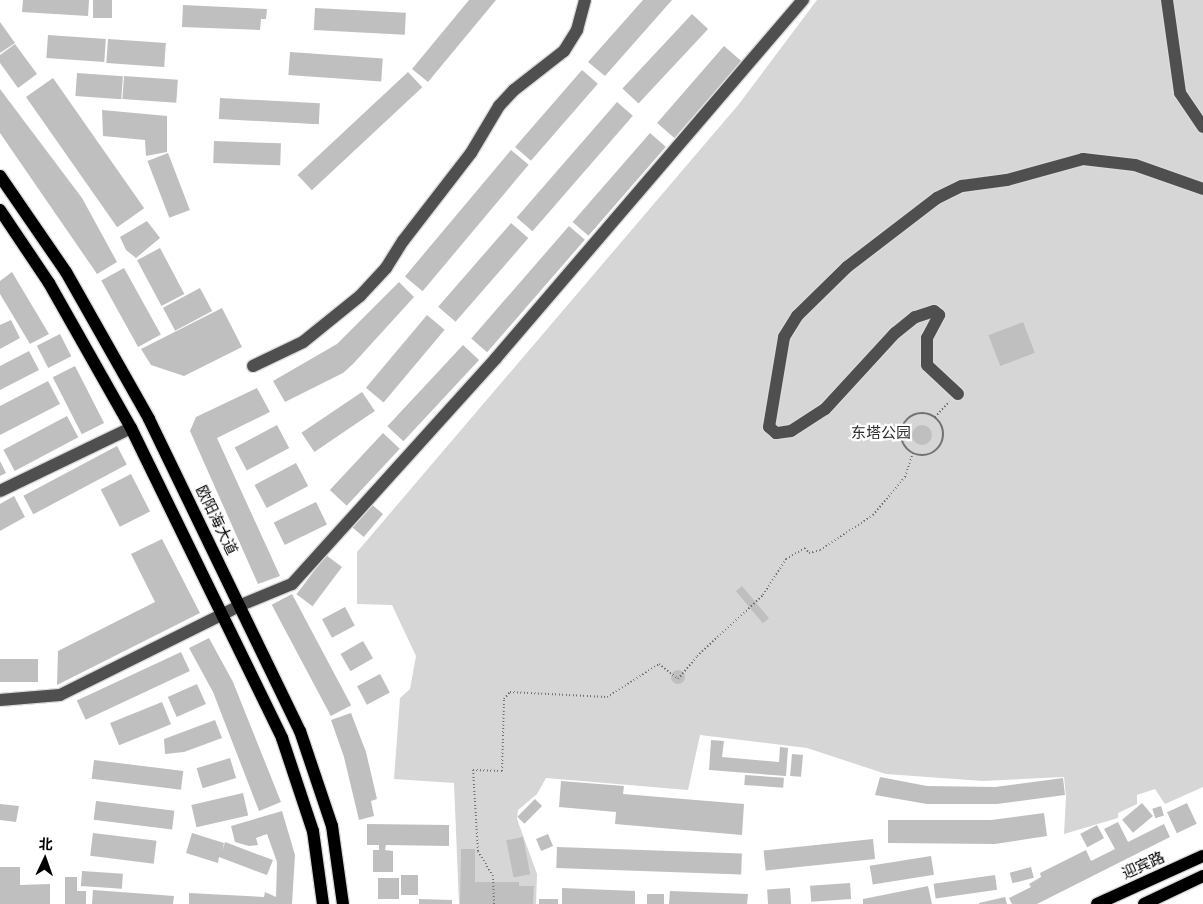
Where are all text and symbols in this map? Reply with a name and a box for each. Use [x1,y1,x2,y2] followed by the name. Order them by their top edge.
[851,424,911,442] park label: 东塔公园
[192,482,242,558] street label: 欧阳海大道
[20,834,70,884] north arrow
[38,834,53,853] text: 北
[1119,848,1167,882] street label: 迎宾路

